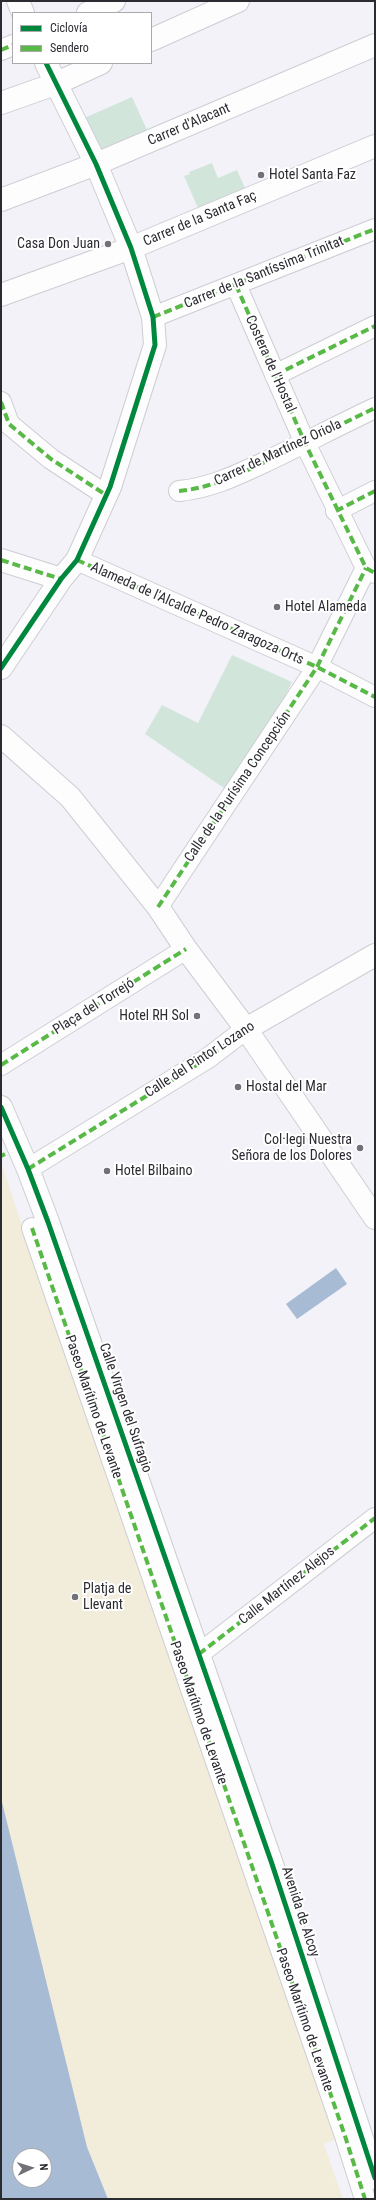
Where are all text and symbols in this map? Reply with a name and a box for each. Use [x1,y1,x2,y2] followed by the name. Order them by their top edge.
[12,12,152,64] legend
[50,21,88,35] text: Ciclovía
[50,41,89,55] text: Sendero
[145,100,233,150] street label: Carrer d'Alacant
[269,167,356,183] place label: Hotel Santa Faz
[256,170,266,180] marker: Hotel Santa Faz
[141,188,259,250] street label: Carrer de la Santa Faç
[182,233,346,313] street label: Carrer de la Santíssima Trinitat
[17,236,100,252] place label: Casa Don Juan
[103,239,113,249] marker: Casa Don Juan
[241,313,299,415] street label: Costera de l'Hostal
[212,416,344,490] street label: Carrer de Martínez Oriola
[88,559,306,669] street label: Alameda de l'Alcalde Pedro Zaragoza Orts
[285,599,367,615] place label: Hotel Alameda
[272,602,282,612] marker: Hotel Alameda
[181,709,295,865] street label: Calle de la Purísima Concepción
[50,975,138,1039] street label: Plaça del Torrejó
[119,1008,189,1024] place label: Hotel RH Sol
[192,1011,202,1021] marker: Hotel RH Sol
[142,1018,258,1102] street label: Calle del Pintor Lozano
[246,1079,327,1095] place label: Hostal del Mar
[233,1082,243,1092] marker: Hostal del Mar
[232,1132,352,1164] place label: Col·legi Nuestra Señora de los Dolores
[355,1143,365,1153] marker: Col·legi Nuestra Señora de los Dolores
[115,1163,193,1179] place label: Hotel Bilbaino
[102,1166,112,1176] marker: Hotel Bilbaino
[61,1333,125,1481] street label: Paseo Marítimo de Levante
[95,1341,155,1475] street label: Calle Virgen del Sufragio
[236,1543,338,1629] street label: Calle Martínez Alejos
[83,1581,131,1614] place label: Platja de Llevant
[70,1592,80,1602] marker: Platja de Llevant
[166,1639,230,1787] street label: Paseo Marítimo de Levante
[277,1865,323,1959] street label: Avenida de Alcoy
[272,1946,336,2094] street label: Paseo Marítimo de Levante
[12,2148,52,2188] north arrow
[37,2163,50,2171] text: N

